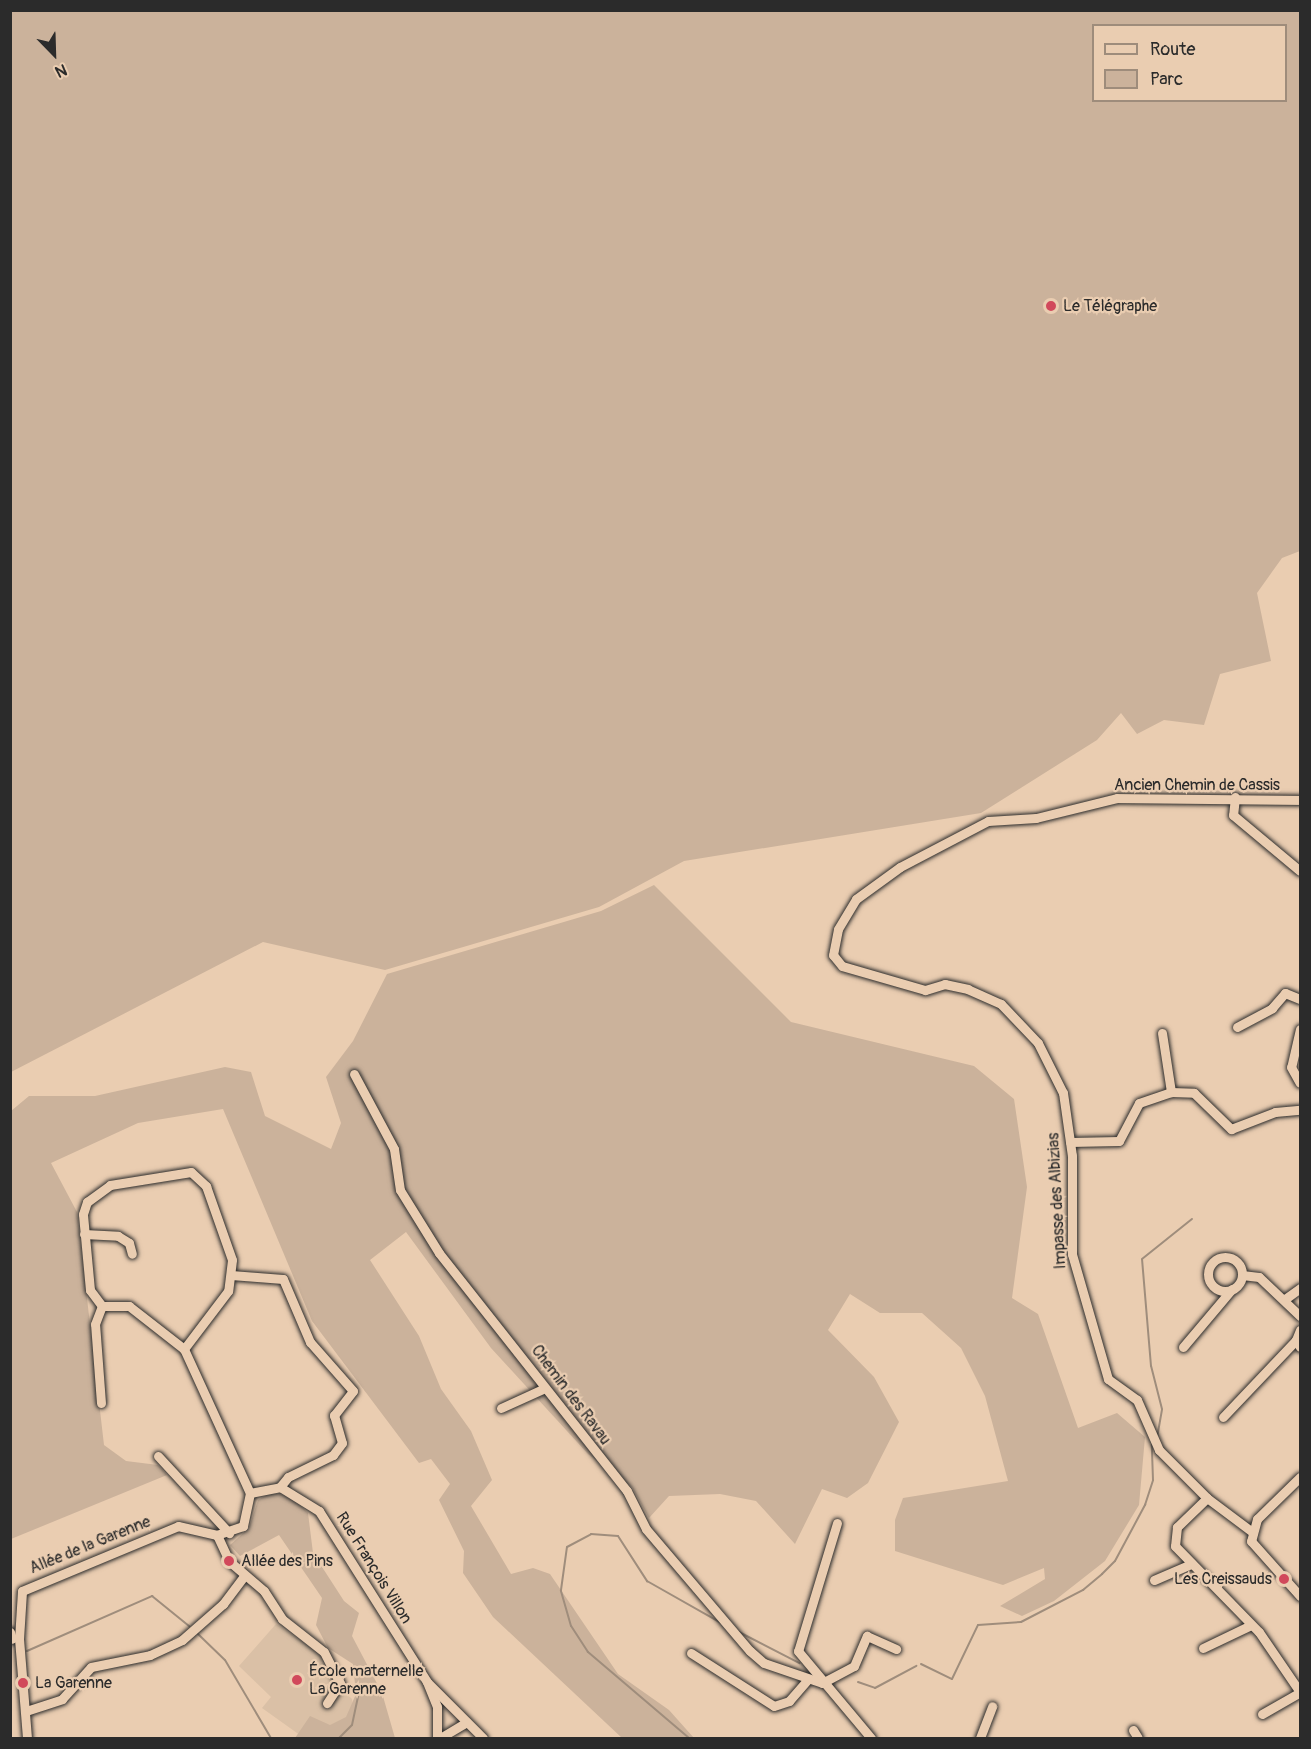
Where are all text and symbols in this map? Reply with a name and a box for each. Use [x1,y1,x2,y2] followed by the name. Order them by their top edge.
[24,24,84,84] north arrow
[1092,24,1287,102] legend
[1150,38,1195,61] text: Route
[52,59,70,82] text: N
[1150,68,1183,91] text: Parc
[1063,296,1157,316] place label: Le Télégraphe
[1044,299,1058,313] marker: Le Télégraphe
[1114,775,1280,795] street label: Ancien Chemin de Cassis
[1044,1132,1070,1270] street label: Impasse des Albizias
[527,1341,615,1449] street label: Chemin des Ravau
[332,1509,416,1627] street label: Rue François Villon
[27,1512,153,1578] street label: Allée de la Garenne
[241,1551,333,1571] place label: Allée des Pins
[222,1554,236,1568] marker: Allée des Pins
[1174,1569,1272,1589] place label: Les Creissauds
[1277,1572,1291,1586] marker: Les Creissauds
[309,1661,424,1699] place label: École maternelle La Garenne
[35,1673,112,1693] place label: La Garenne
[290,1673,304,1687] marker: École maternelle La Garenne
[16,1676,30,1690] marker: La Garenne

